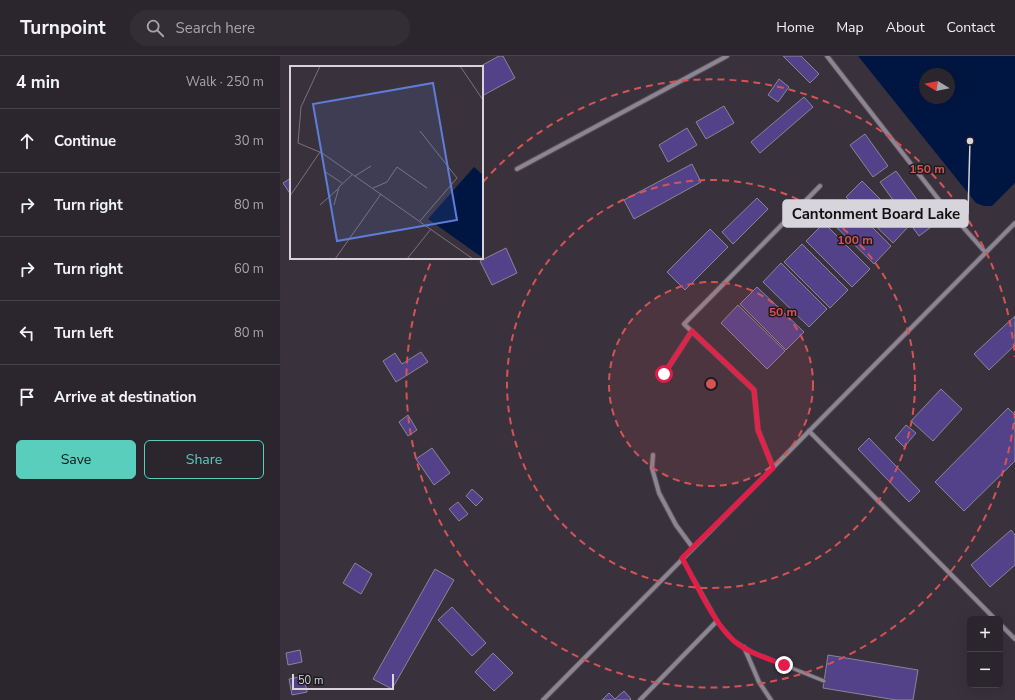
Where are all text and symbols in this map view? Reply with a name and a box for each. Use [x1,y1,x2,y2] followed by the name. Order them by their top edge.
[130,10,410,46] search box
[20,15,106,41] text: Turnpoint
[144,17,166,39] icon: search
[176,18,255,38] text: Search here
[776,18,814,37] text: Home
[836,18,864,37] text: Map
[886,18,925,37] text: About
[947,18,995,37] text: Contact
[290,66,483,259] inset map
[919,68,955,104] north arrow
[16,71,60,94] text: 4 min
[186,73,264,91] text: Walk · 250 m
[16,130,38,152] icon: ahead
[54,131,116,151] text: Continue
[234,132,264,150] text: 30 m
[909,161,945,177] text: 150 m
[16,194,38,216] icon: right
[54,195,123,215] text: Turn right
[234,196,264,214] text: 80 m
[783,200,968,227] callout: Cantonment Board Lake
[792,204,960,224] text: Cantonment Board Lake
[837,232,873,248] text: 100 m
[16,258,38,280] icon: right
[54,259,123,279] text: Turn right
[234,260,264,278] text: 60 m
[769,304,797,320] text: 50 m
[16,322,38,344] icon: left
[54,323,113,343] text: Turn left
[234,324,264,342] text: 80 m
[655,365,673,383] route start
[704,377,718,391] centre of rings
[16,386,38,408] icon: arrive
[54,387,197,407] text: Arrive at destination
[16,440,136,479] button: Save
[144,440,264,479] button: Share
[967,616,1003,688] map controls
[967,616,1003,652] button: +
[967,652,1003,688] button: −
[775,656,793,674] route end
[292,672,394,691] scale bar
[298,673,323,688] text: 50 m

